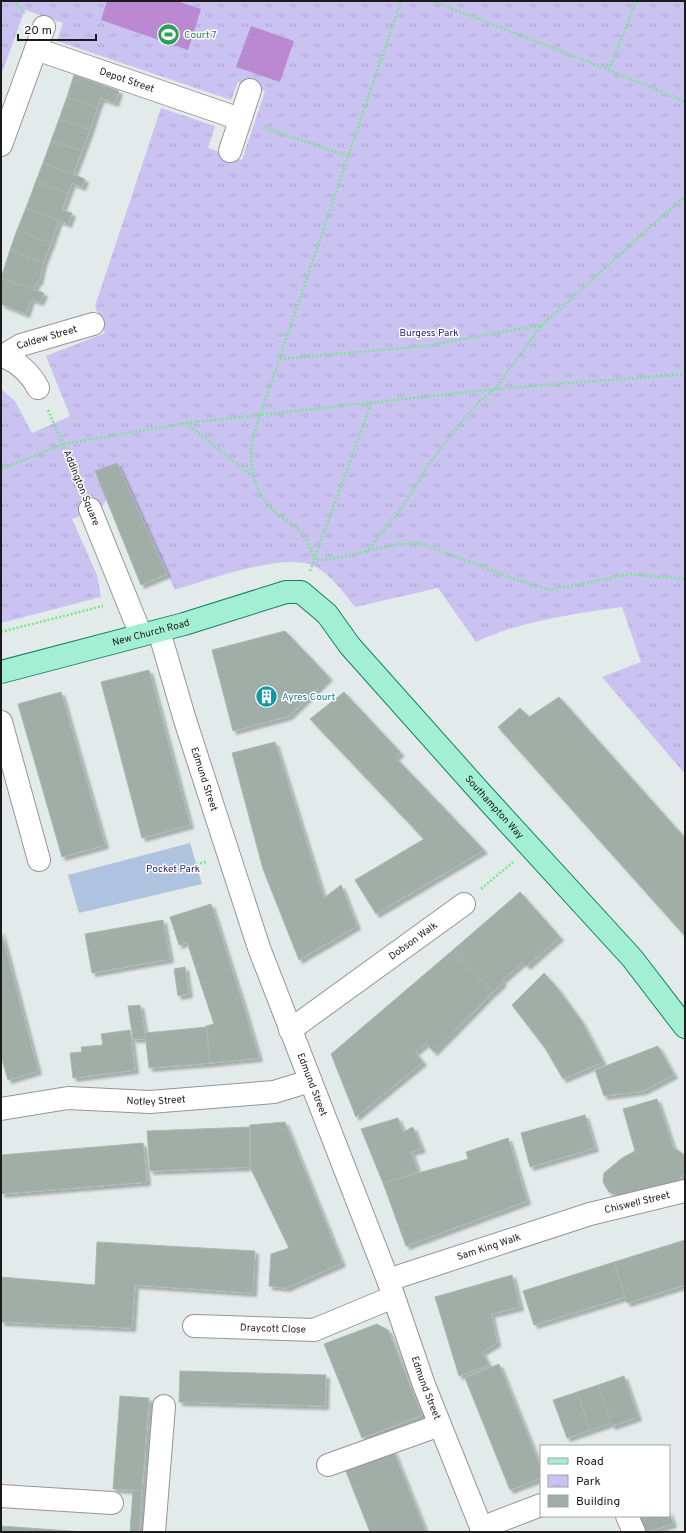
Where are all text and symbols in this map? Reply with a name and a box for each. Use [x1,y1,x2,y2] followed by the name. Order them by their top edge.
[18,16,96,42] scale bar
[155,22,181,48] sports icon: Court 7
[24,23,52,39] text: 20 m
[184,29,217,42] place label: Court 7
[98,65,156,96] street label: Depot Street
[14,322,79,353] street label: Caldew Street
[399,327,459,340] park label: Burgess Park
[60,448,102,528] street label: Addington Square
[111,616,191,649] street label: New Church Road
[253,684,279,710] building icon: Ayres Court
[282,691,335,704] place label: Ayres Court
[188,745,221,813] street label: Edmund Street
[462,773,527,842] street label: Southampton Way
[146,863,200,876] park label: Pocket Park
[386,919,440,963] street label: Dobson Walk
[294,1051,330,1118] street label: Edmund Street
[126,1093,186,1109] street label: Notley Street
[603,1188,671,1217] street label: Chiswell Street
[455,1231,522,1264] street label: Sam King Walk
[240,1321,306,1336] street label: Draycott Close
[408,1355,444,1422] street label: Edmund Street
[540,1445,670,1517] legend
[576,1454,604,1470] text: Road
[576,1474,601,1490] text: Park
[576,1494,620,1510] text: Building

